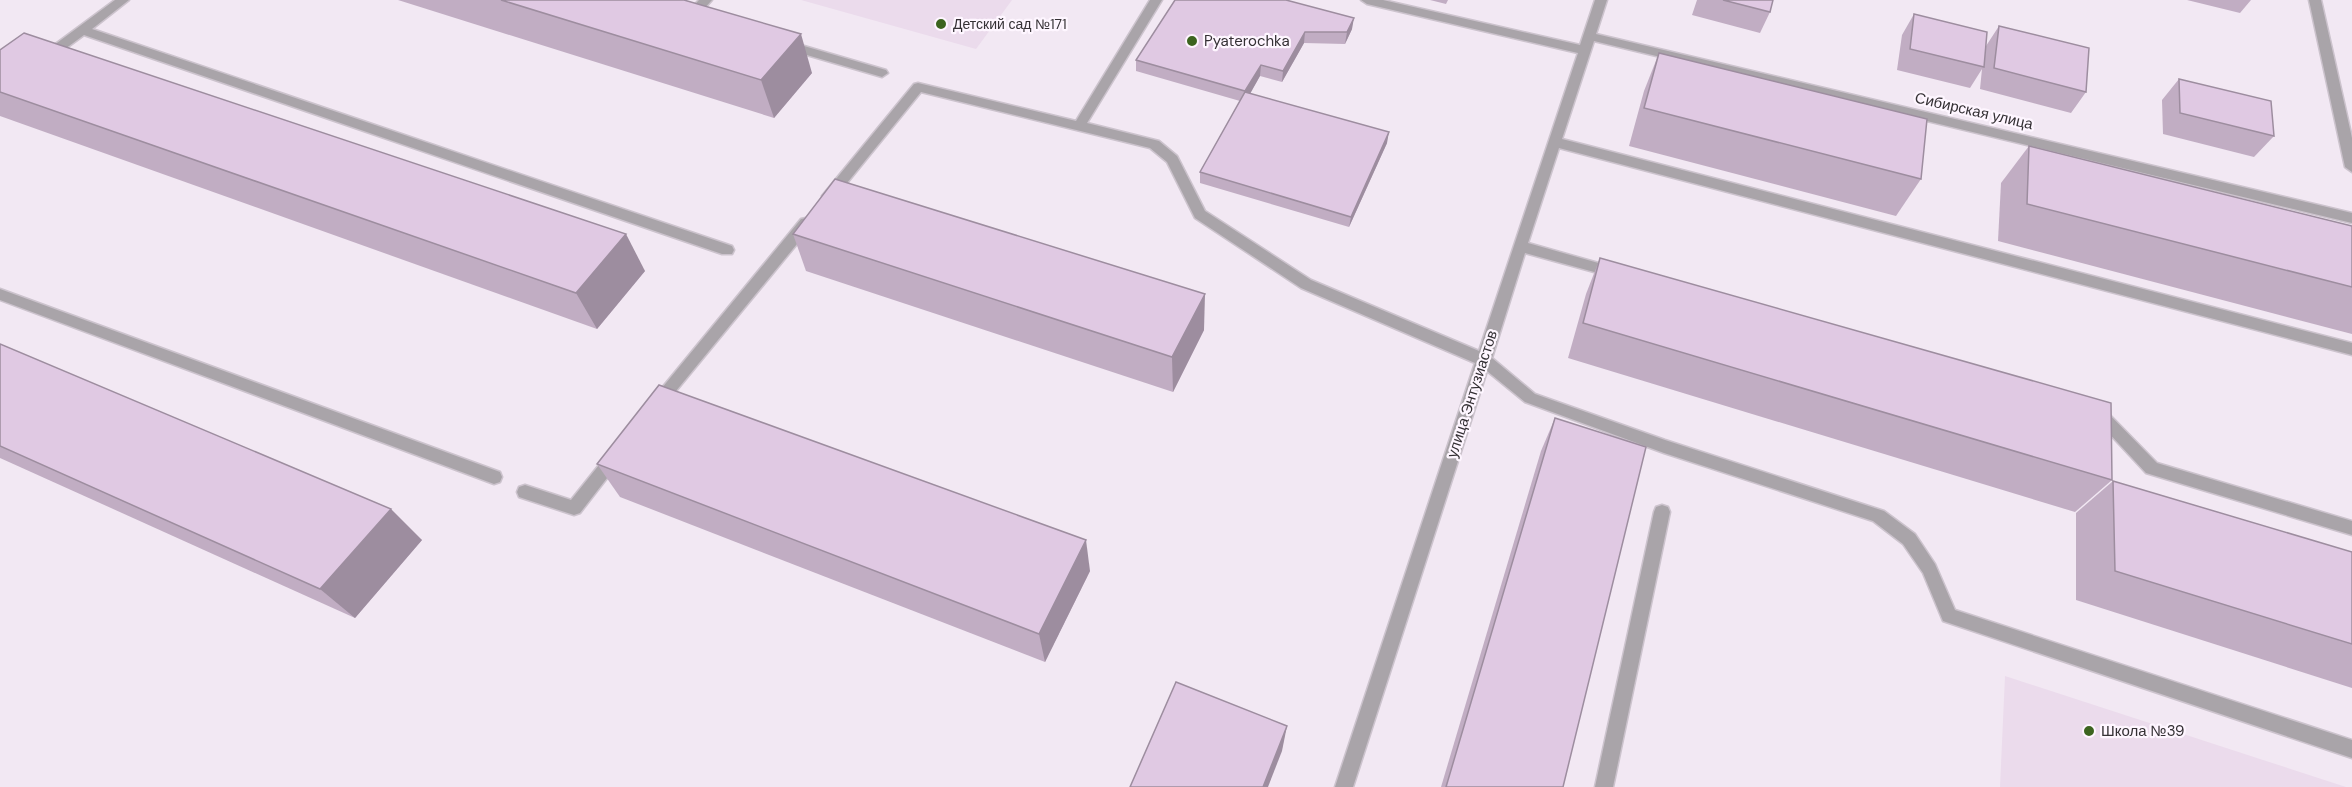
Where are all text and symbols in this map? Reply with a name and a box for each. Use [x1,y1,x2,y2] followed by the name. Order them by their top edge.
[953,15,1067,33] place label: Детский сад №171
[934,17,948,31] marker: Детский сад №171
[1204,31,1290,51] place label: Pyaterochka
[1185,34,1199,48] marker: Pyaterochka
[1913,88,2036,134] street label: Сибирская улица
[1442,328,1502,460] street label: улица Энтузиастов
[2101,721,2185,741] place label: Школа №39
[2082,724,2096,738] marker: Школа №39

